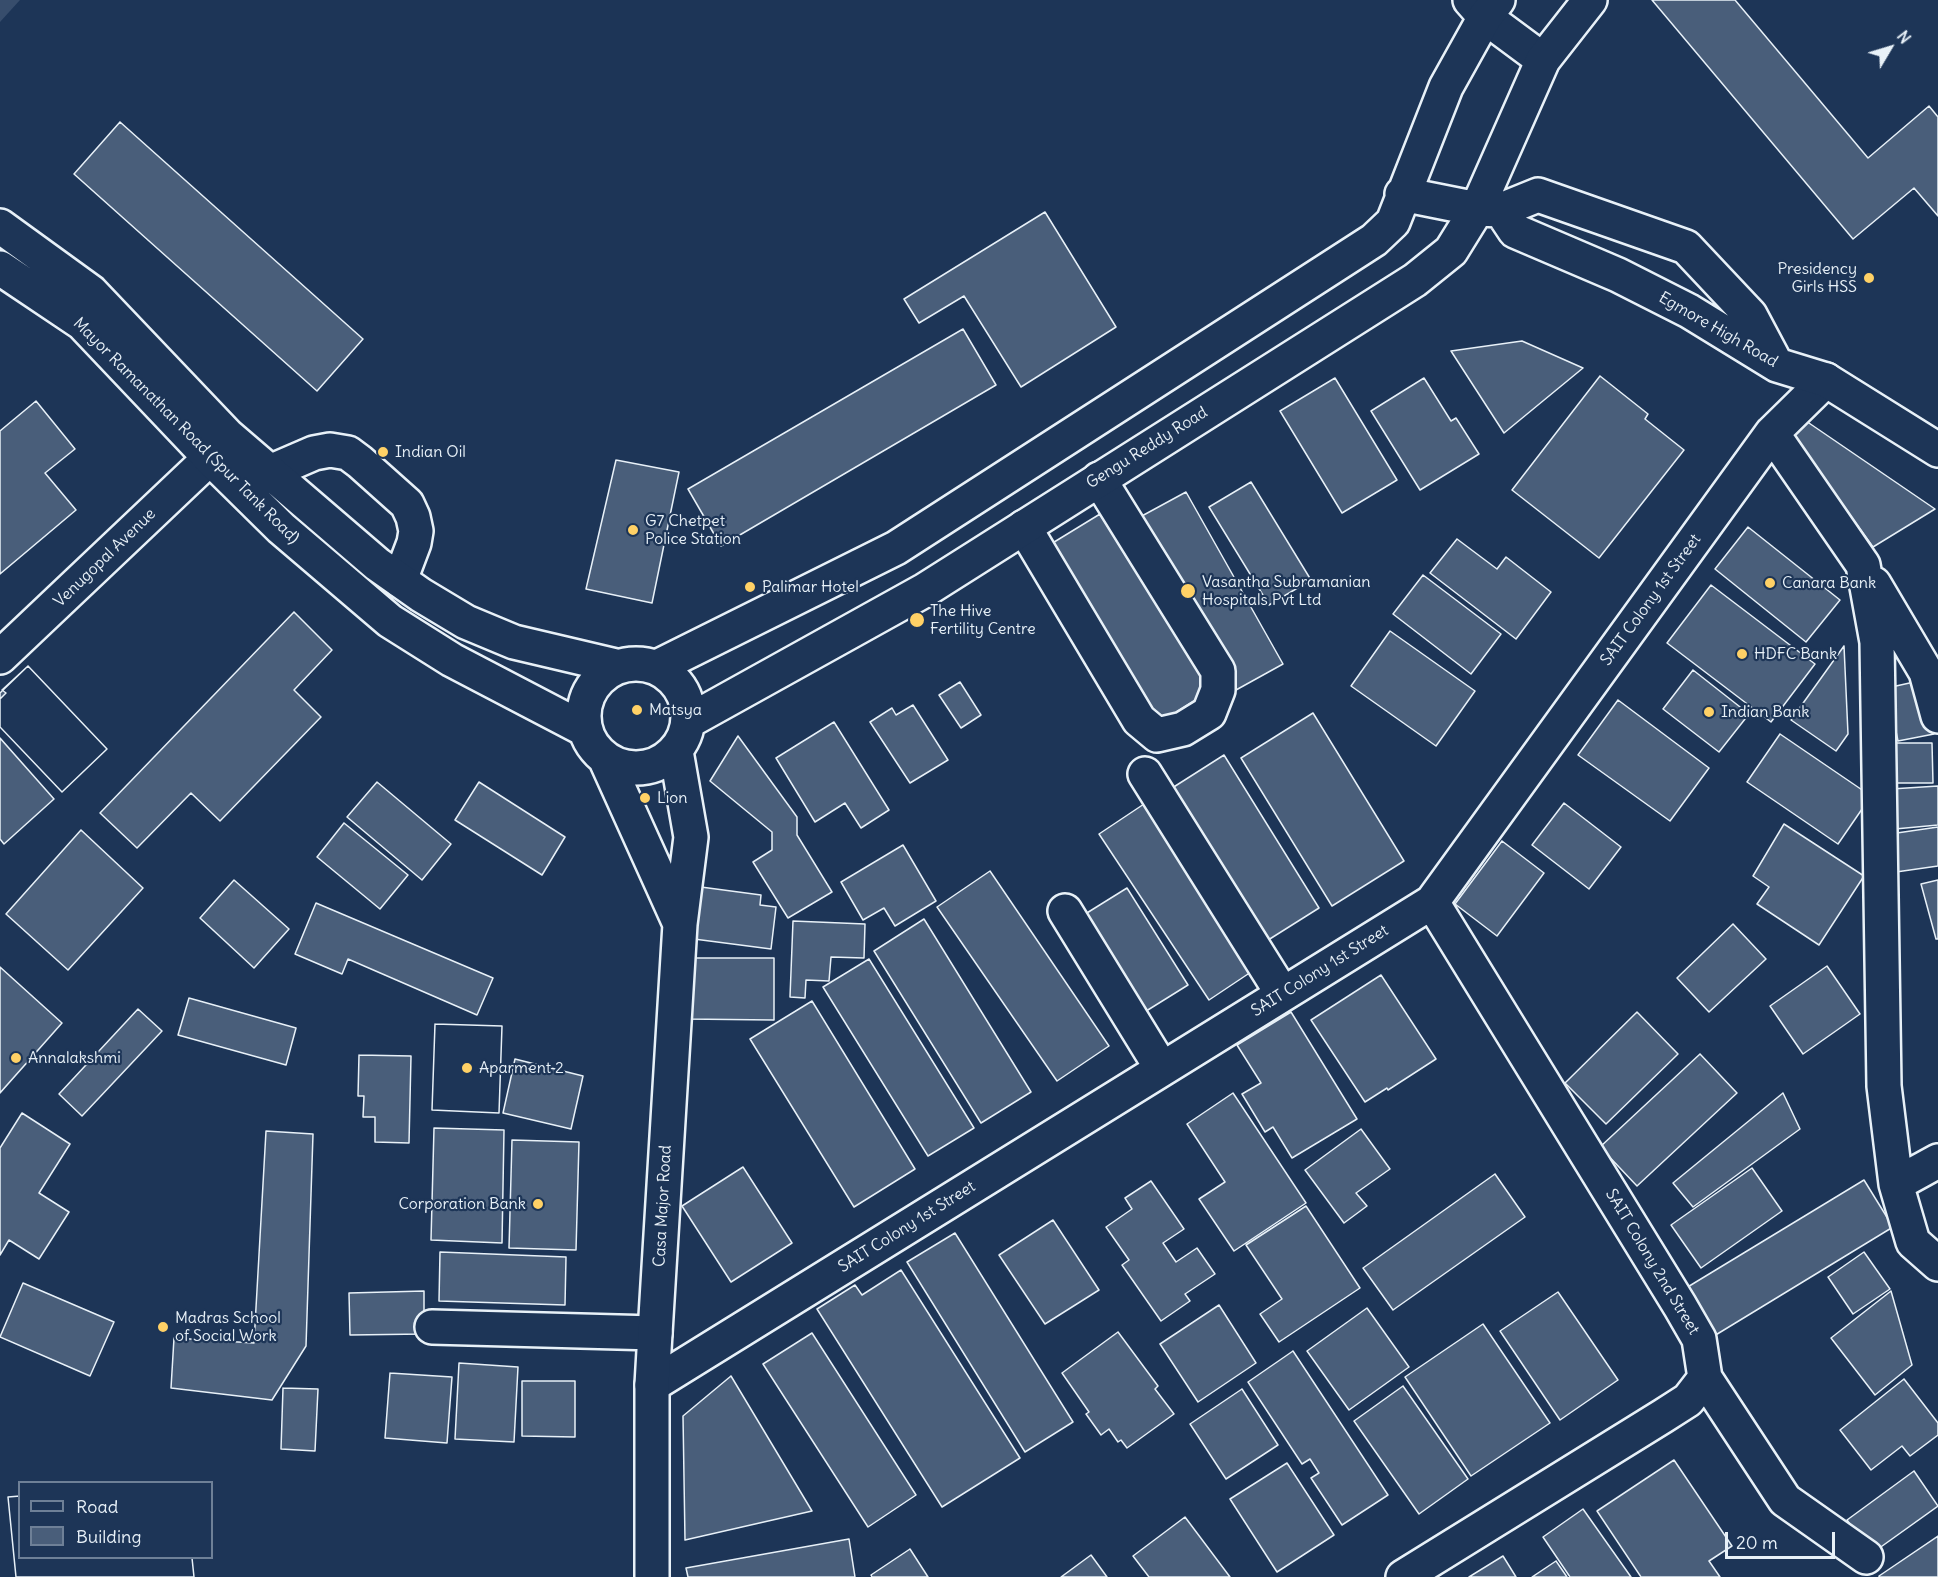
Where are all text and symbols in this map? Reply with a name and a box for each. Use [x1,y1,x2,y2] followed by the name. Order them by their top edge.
[1860,18,1920,78] north arrow
[1893,26,1915,47] text: N
[1777,259,1857,297] place label: Presidency Girls HSS
[1862,271,1876,285] marker: Presidency Girls HSS
[1655,288,1781,372] street label: Egmore High Road
[69,314,303,548] street label: Mayor Ramanathan Road (Spur Tank Road)
[1083,403,1211,493] street label: Gengu Reddy Road
[395,442,466,462] place label: Indian Oil
[376,445,390,459] marker: Indian Oil
[50,505,160,611] street label: Venugopal Avenue
[645,511,741,549] place label: G7 Chetpet Police Station
[626,523,640,537] marker: G7 Chetpet Police Station
[1597,530,1705,670] street label: SAIT Colony 1st Street
[1202,572,1371,610] place label: Vasantha Subramanian Hospitals Pvt Ltd
[1782,573,1876,593] place label: Canara Bank
[1763,576,1777,590] marker: Canara Bank
[762,577,859,597] place label: Palimar Hotel
[743,580,757,594] marker: Palimar Hotel
[1179,582,1197,600] marker: Vasantha Subramanian Hospitals Pvt Ltd
[930,601,1036,639] place label: The Hive Fertility Centre
[908,611,926,629] marker: The Hive Fertility Centre
[1754,644,1837,664] place label: HDFC Bank
[1735,647,1749,661] marker: HDFC Bank
[649,700,702,720] place label: Matsya
[1721,702,1809,722] place label: Indian Bank
[630,703,644,717] marker: Matsya
[1702,705,1716,719] marker: Indian Bank
[657,788,688,808] place label: Lion
[638,791,652,805] marker: Lion
[1248,921,1392,1021] street label: SAIT Colony 1st Street
[28,1048,121,1068] place label: Annalakshmi
[9,1051,23,1065] marker: Annalakshmi
[479,1058,564,1078] place label: Aparment 2
[460,1061,474,1075] marker: Aparment 2
[650,1144,676,1268] street label: Casa Major Road
[835,1177,979,1277] street label: SAIT Colony 1st Street
[1601,1186,1703,1338] street label: SAIT Colony 2nd Street
[398,1194,526,1214] place label: Corporation Bank
[531,1197,545,1211] marker: Corporation Bank
[175,1308,281,1346] place label: Madras School of Social Work
[156,1320,170,1334] marker: Madras School of Social Work
[18,1481,213,1559] legend
[76,1495,118,1518] text: Road
[1728,1520,1838,1558] scale bar
[76,1525,141,1548] text: Building
[1736,1531,1778,1554] text: 20 m

